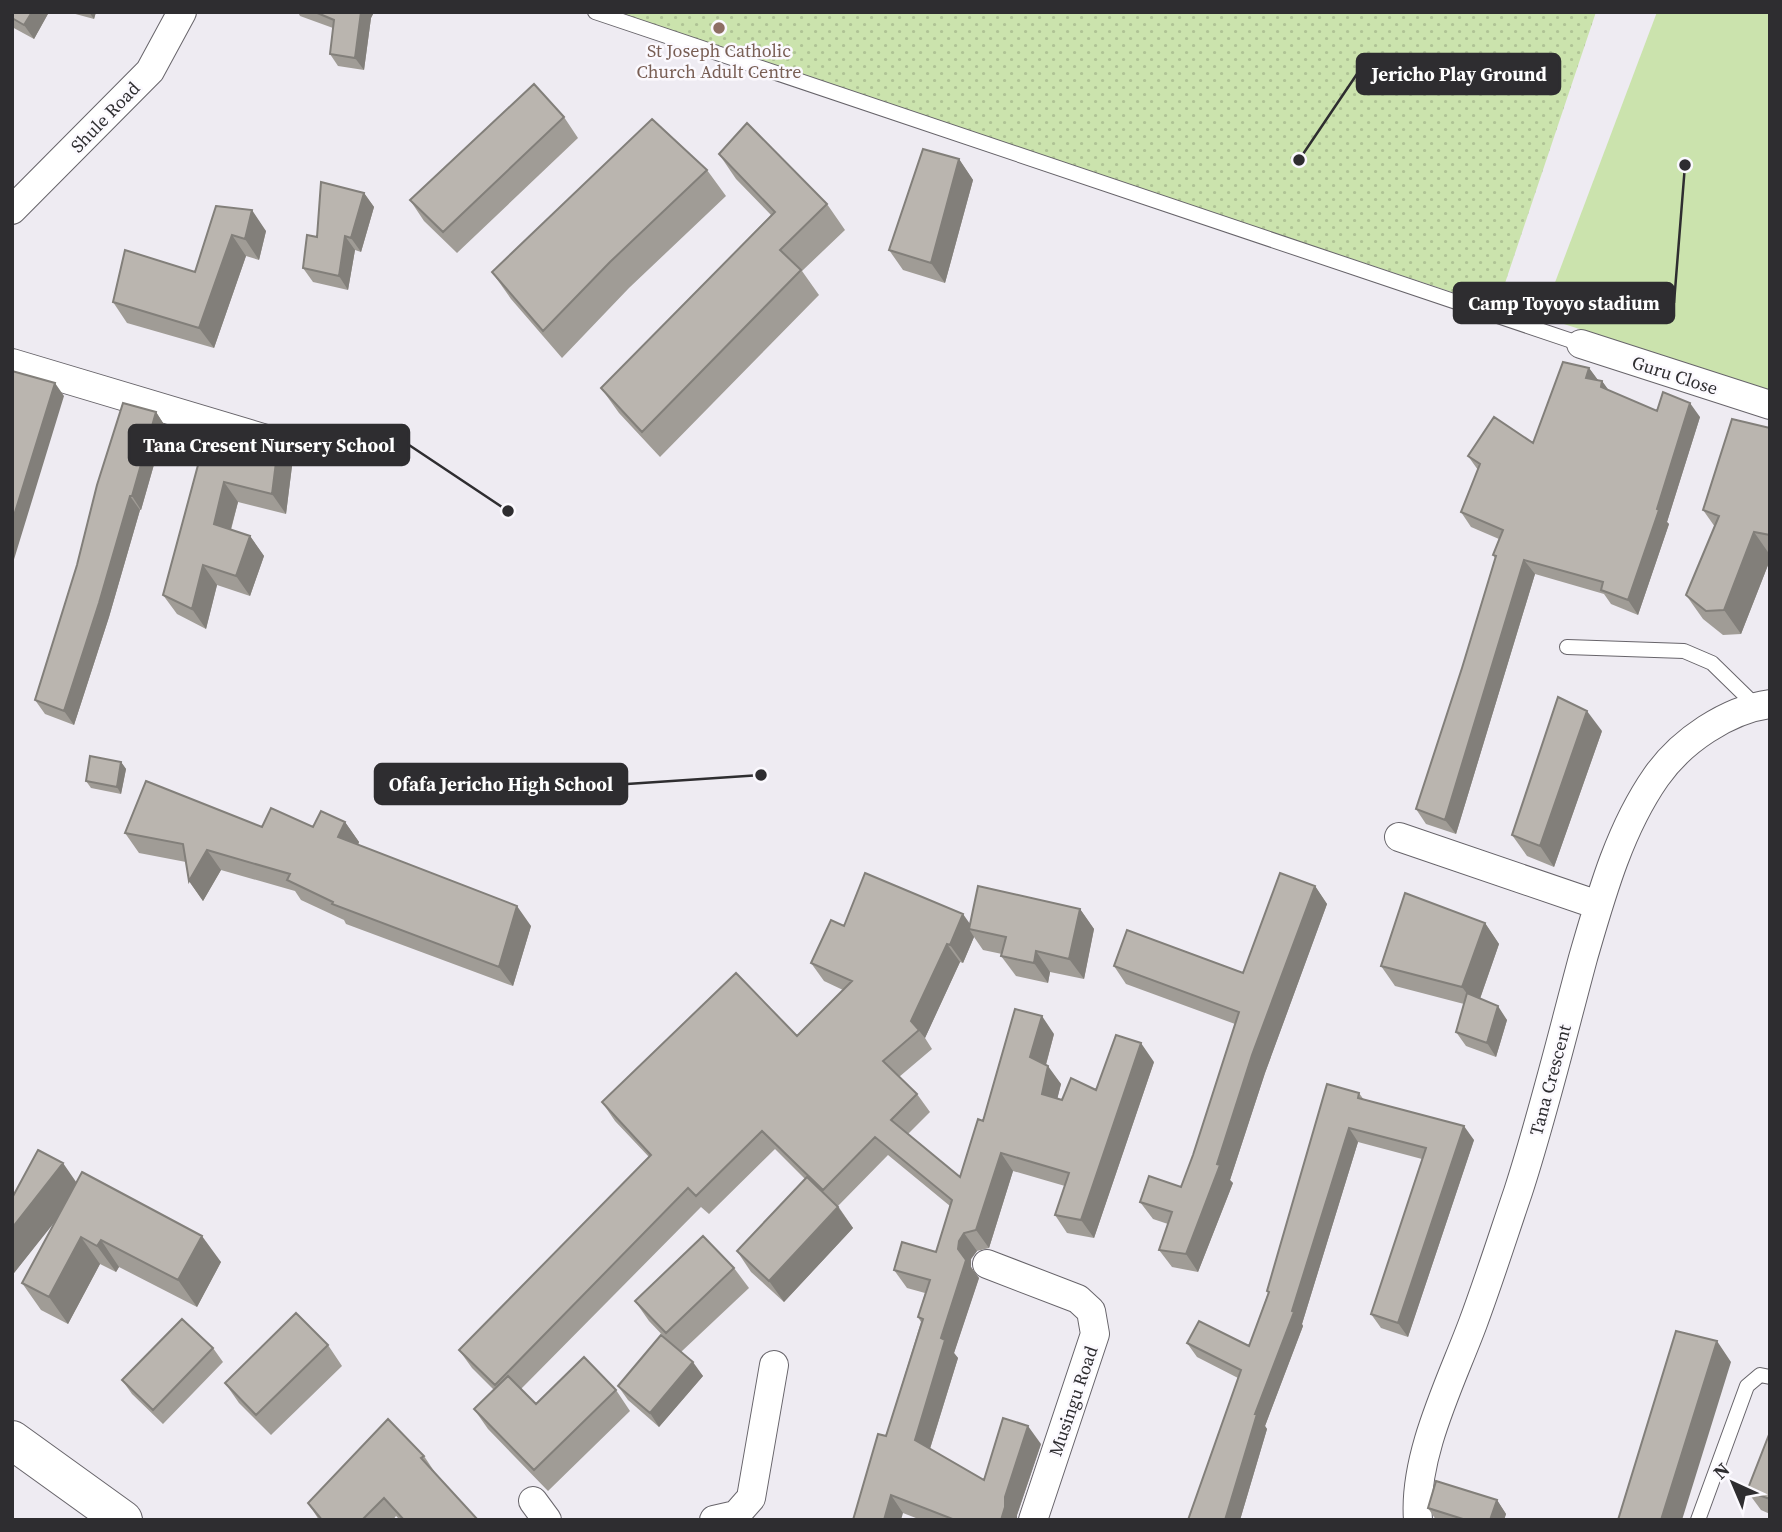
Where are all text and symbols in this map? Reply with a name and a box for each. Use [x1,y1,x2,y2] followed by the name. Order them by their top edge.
[711,20,727,36] marker: St Joseph Catholic Church Adult Centre
[637,38,801,84] place label: St Joseph Catholic Church Adult Centre
[1357,54,1560,94] callout: Jericho Play Ground
[1370,61,1547,87] text: Jericho Play Ground
[65,76,145,158] street label: Shule Road
[1454,283,1674,323] callout: Camp Toyoyo stadium
[1468,290,1660,316] text: Camp Toyoyo stadium
[1629,349,1721,401] street label: Guru Close
[129,425,409,465] callout: Tana Cresent Nursery School
[143,432,395,458] text: Tana Cresent Nursery School
[375,764,627,804] callout: Ofafa Jericho High School
[389,771,613,797] text: Ofafa Jericho High School
[1523,1022,1577,1138] street label: Tana Crescent
[1042,1342,1104,1460] street label: Musingu Road
[1698,1448,1768,1518] north arrow
[1707,1457,1735,1485] text: N

